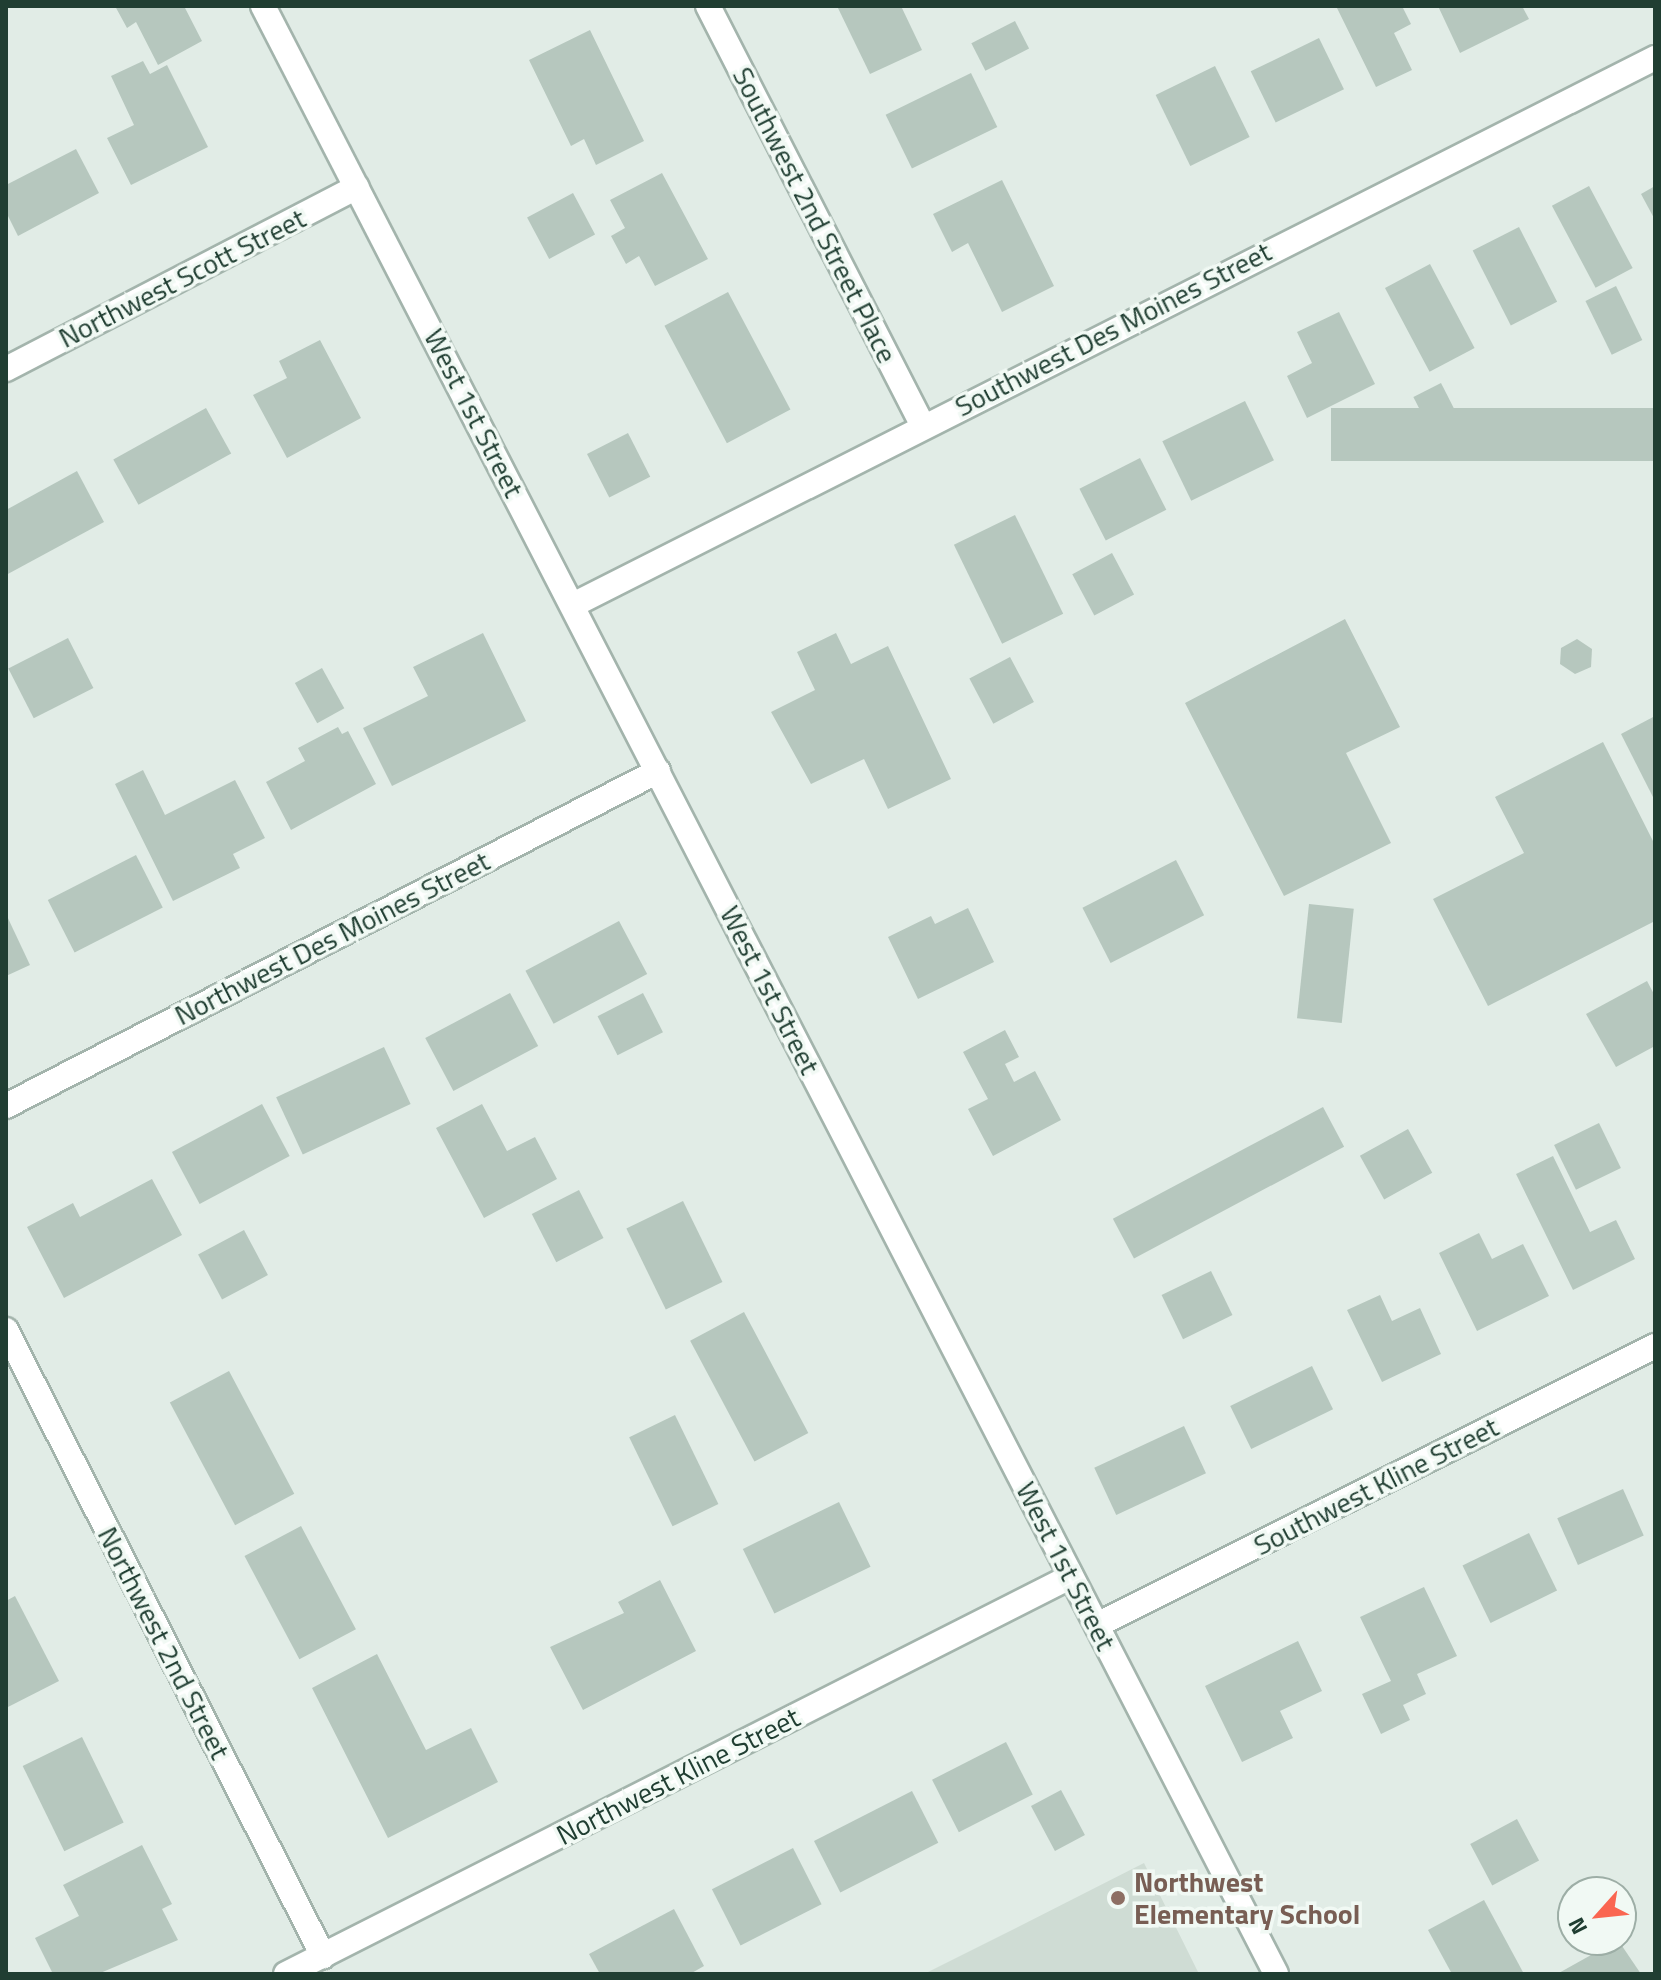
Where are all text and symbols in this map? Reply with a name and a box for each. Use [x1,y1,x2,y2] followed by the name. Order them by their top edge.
[726,62,904,368] street label: Southwest 2nd Street Place
[53,201,311,355] street label: Northwest Scott Street
[949,235,1277,423] street label: Southwest Des Moines Street
[417,323,531,503] street label: West 1st Street
[169,844,495,1032] street label: Northwest Des Moines Street
[713,900,827,1080] street label: West 1st Street
[1248,1410,1504,1562] street label: Southwest Kline Street
[1009,1476,1123,1656] street label: West 1st Street
[91,1521,237,1765] street label: Northwest 2nd Street
[551,1700,805,1852] street label: Northwest Kline Street
[1134,1865,1360,1931] place label: Northwest Elementary School
[1557,1876,1637,1956] north arrow
[1109,1889,1127,1907] marker: Northwest Elementary School
[1559,1911,1596,1940] text: N

